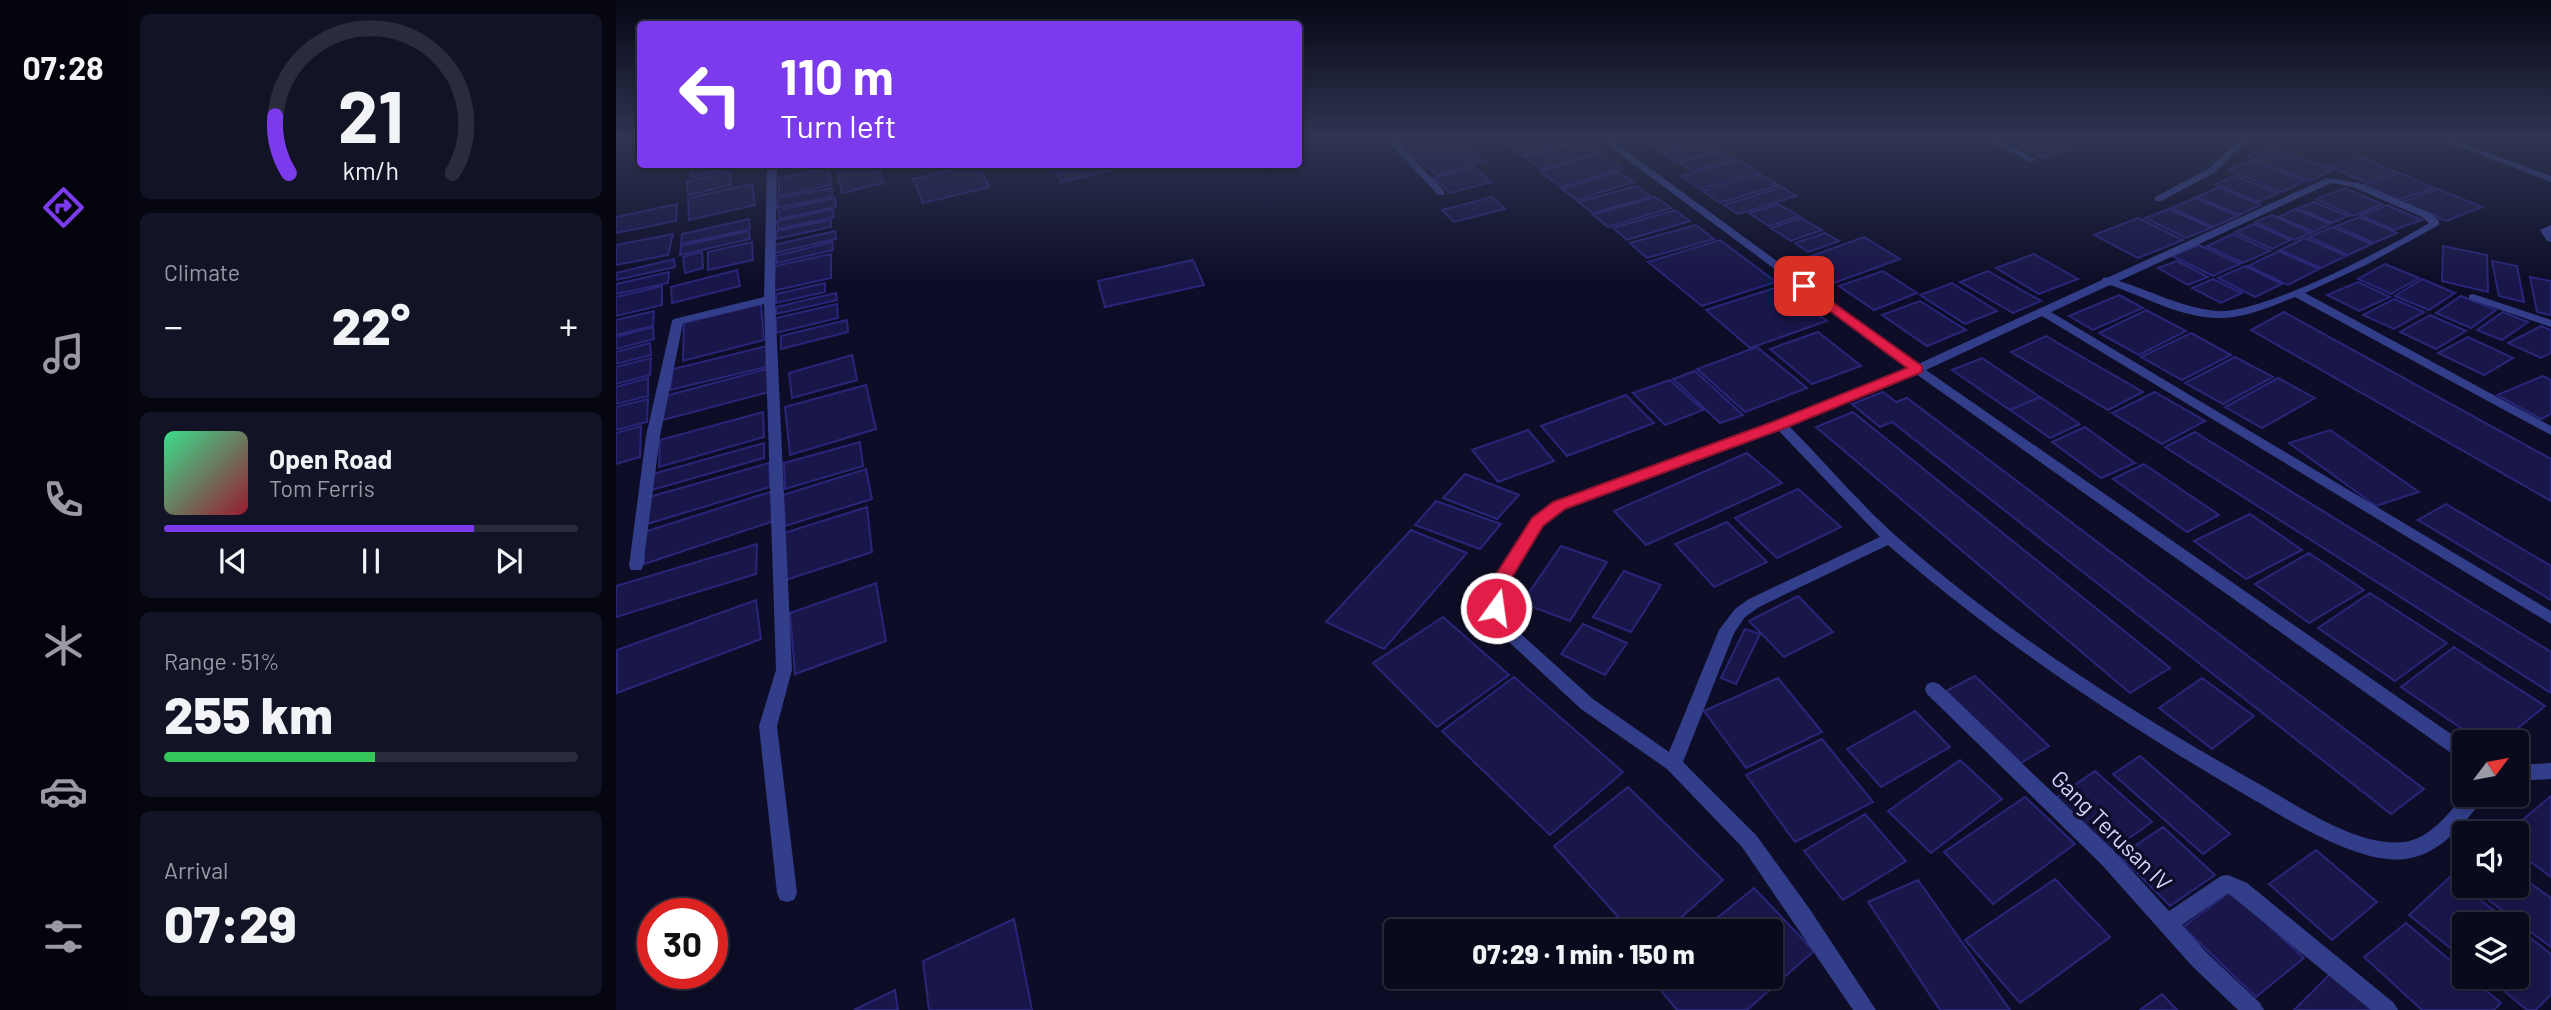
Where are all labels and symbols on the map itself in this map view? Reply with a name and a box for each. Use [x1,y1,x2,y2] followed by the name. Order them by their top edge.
[1774,256,1834,316] pin
[1459,571,1533,645] position arrow
[2452,730,2529,807] north arrow
[2046,764,2178,896] street label: Gang Terusan IV
[637,898,728,989] speed limit sign: 30

